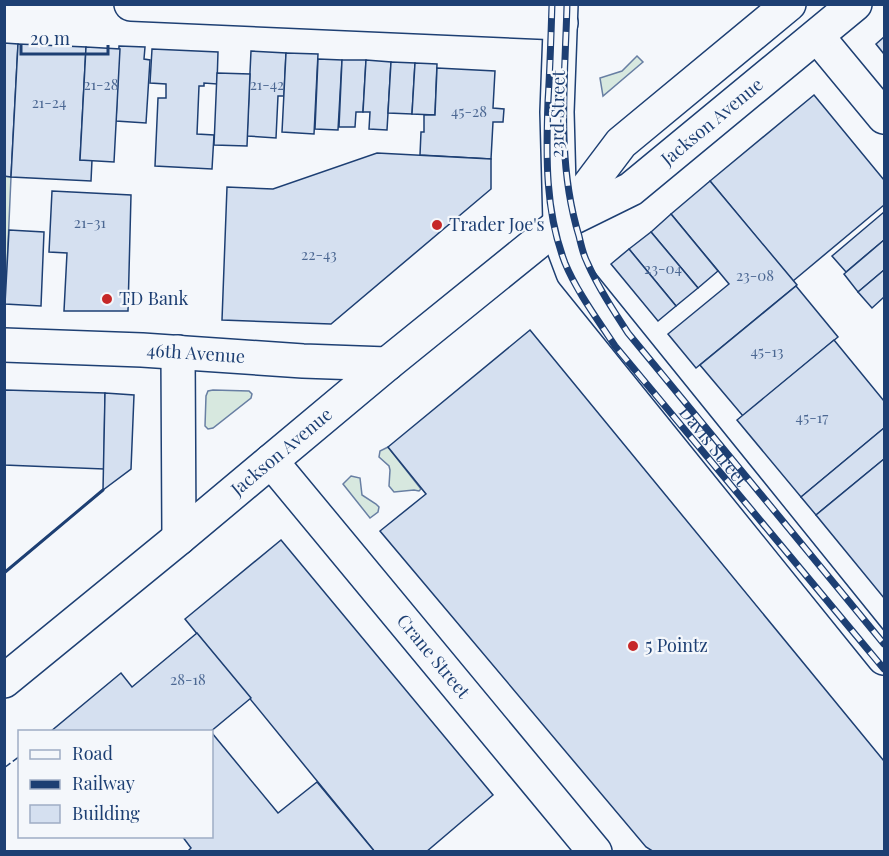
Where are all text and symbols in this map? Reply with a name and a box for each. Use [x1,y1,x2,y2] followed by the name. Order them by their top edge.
[21,18,108,56] scale bar
[30,26,70,50] text: 20 m
[544,69,570,158] street label: 23rd Street
[655,72,767,171] street label: Jackson Avenue
[84,74,119,94] house number: 21-28
[250,74,284,94] house number: 21-42
[32,92,66,112] house number: 21-24
[451,101,487,121] house number: 45-28
[74,212,107,232] house number: 21-31
[449,212,545,236] place label: Trader Joe's
[430,218,444,232] marker: Trader Joe's
[301,244,337,264] house number: 22-43
[644,258,682,278] house number: 23-04
[736,265,774,285] house number: 23-08
[119,286,189,310] place label: TD Bank
[100,292,114,306] marker: TD Bank
[146,337,246,368] street label: 46th Avenue
[750,341,784,361] house number: 45-13
[674,401,754,491] street label: Davis Street
[225,402,337,501] street label: Jackson Avenue
[796,407,828,427] house number: 45-17
[392,609,476,703] street label: Crane Street
[645,633,708,657] place label: 5 Pointz
[626,639,640,653] marker: 5 Pointz
[170,669,206,689] house number: 28-18
[18,730,213,838] legend
[72,741,113,765] text: Road
[72,771,135,795] text: Railway
[72,801,140,825] text: Building

